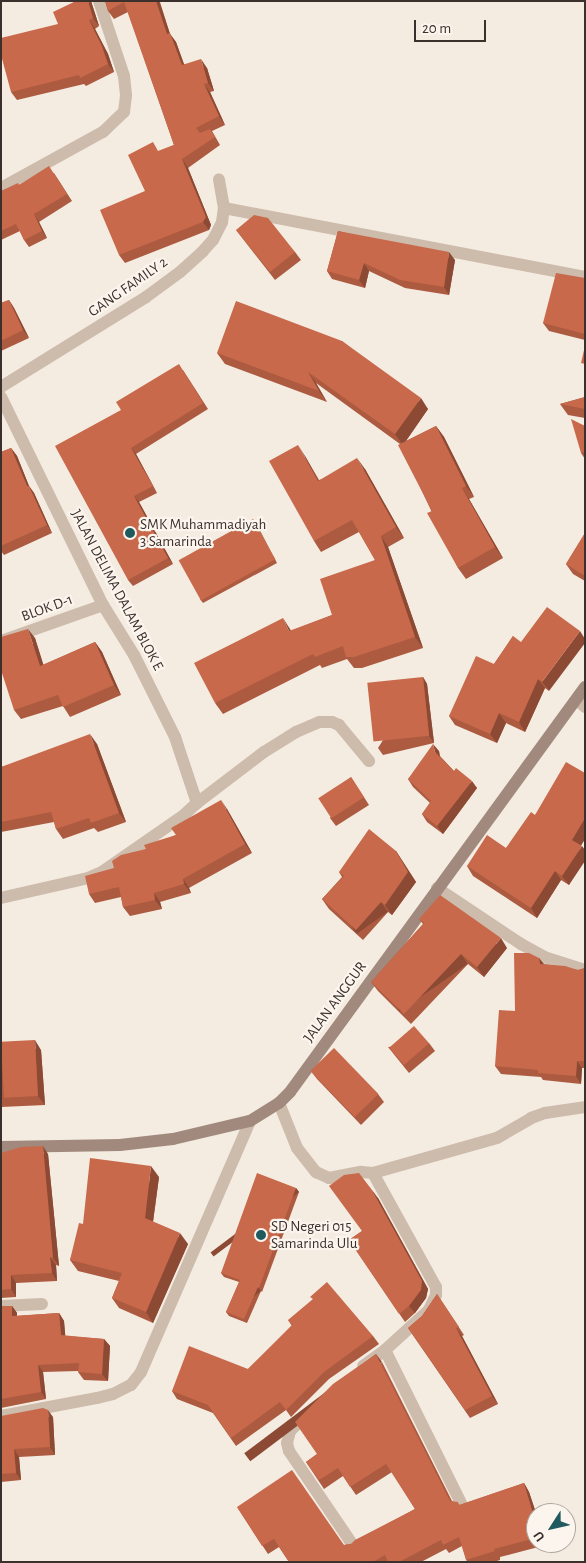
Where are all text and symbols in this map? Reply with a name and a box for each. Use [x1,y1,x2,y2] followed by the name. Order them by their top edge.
[416,10,488,42] scale bar
[422,21,451,36] text: 20 m
[85,253,171,321] street label: GANG FAMILY 2
[67,506,167,674] street label: JALAN DELIMA DALAM BLOK E
[140,515,266,550] place label: SMK Muhammadiyah 3 Samarinda
[124,527,136,539] marker: SMK Muhammadiyah 3 Samarinda
[19,590,75,626] street label: BLOK D-1
[300,958,370,1046] street label: JALAN ANGGUR
[271,1217,357,1252] place label: SD Negeri 015 Samarinda Ulu
[255,1229,267,1241] marker: SD Negeri 015 Samarinda Ulu
[526,1503,576,1553] north arrow
[531,1528,548,1544] text: U

